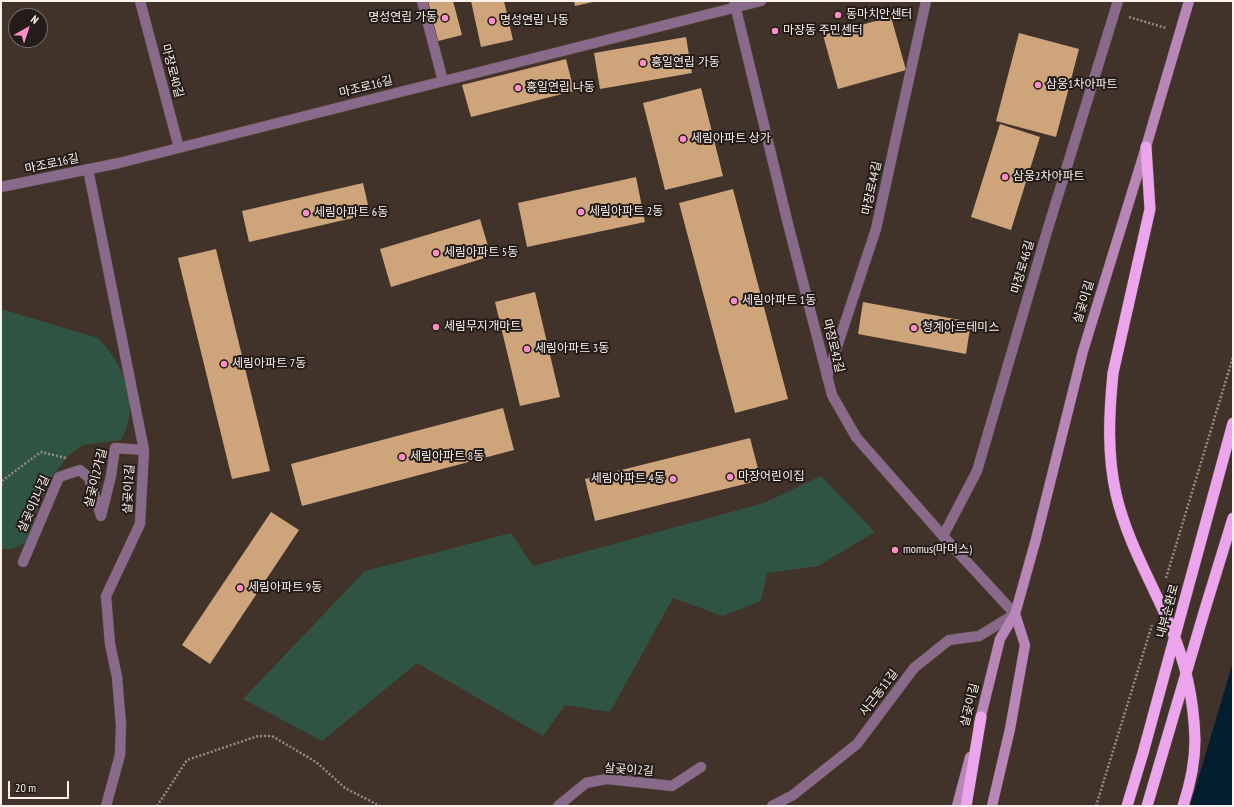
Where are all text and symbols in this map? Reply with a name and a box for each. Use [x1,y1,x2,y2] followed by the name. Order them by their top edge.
[8,8,48,48] north arrow
[846,8,912,22] place label: 동마치안센터
[833,10,843,20] marker: 동마치안센터
[368,11,437,25] place label: 명성연립 가동
[28,12,42,27] text: N
[440,13,450,23] marker: 명성연립 가동
[500,14,569,28] place label: 명성연립 나동
[487,16,497,26] marker: 명성연립 나동
[783,24,863,38] place label: 마장동 주민센터
[770,26,780,36] marker: 마장동 주민센터
[158,43,186,99] street label: 마장로40길
[651,56,720,70] place label: 흥일연립 가동
[638,58,648,68] marker: 흥일연립 가동
[338,73,394,101] street label: 마조로16길
[1046,78,1118,92] place label: 삼웅1차아파트
[1033,80,1043,90] marker: 삼웅1차아파트
[526,81,595,95] place label: 흥일연립 나동
[513,83,523,93] marker: 흥일연립 나동
[691,132,771,146] place label: 세림아파트 상가
[678,134,688,144] marker: 세림아파트 상가
[24,151,80,177] street label: 마조로16길
[859,160,885,216] street label: 마장로44길
[1013,170,1085,184] place label: 삼웅2차아파트
[1000,172,1010,182] marker: 삼웅2차아파트
[589,205,663,219] place label: 세림아파트 2동
[314,206,388,220] place label: 세림아파트 6동
[576,207,586,217] marker: 세림아파트 2동
[301,208,311,218] marker: 세림아파트 6동
[1009,239,1037,295] street label: 마장로46길
[444,246,518,260] place label: 세림아파트 5동
[431,248,441,258] marker: 세림아파트 5동
[1071,279,1097,325] street label: 살곶이길
[742,294,816,308] place label: 세림아파트 1동
[729,296,739,306] marker: 세림아파트 1동
[819,318,847,374] street label: 마장로42길
[444,320,521,334] place label: 세림무지개마트
[922,321,999,335] place label: 청계아르테미스
[431,322,441,332] marker: 세림무지개마트
[909,323,919,333] marker: 청계아르테미스
[535,342,609,356] place label: 세림아파트 3동
[522,344,532,354] marker: 세림아파트 3동
[232,357,306,371] place label: 세림아파트 7동
[219,359,229,369] marker: 세림아파트 7동
[82,447,110,509] street label: 살곶이2가길
[410,450,484,464] place label: 세림아파트 8동
[397,452,407,462] marker: 세림아파트 8동
[121,464,137,514] street label: 살곶이2길
[738,470,804,484] place label: 마장어린이집
[591,472,665,486] place label: 세림아파트 4동
[725,472,735,482] marker: 마장어린이집
[15,473,53,535] street label: 살곶이2나길
[668,474,678,484] marker: 세림아파트 4동
[903,543,972,557] place label: momus(마머스)
[890,545,900,555] marker: momus(마머스)
[248,581,322,595] place label: 세림아파트 9동
[1154,582,1182,640] street label: 내부순환로
[235,583,245,593] marker: 세림아파트 9동
[857,667,901,719] street label: 사근동11길
[958,682,982,728] street label: 살곶이길
[604,761,654,779] street label: 살곶이2길
[10,773,71,799] scale bar
[15,780,36,795] text: 20 m

